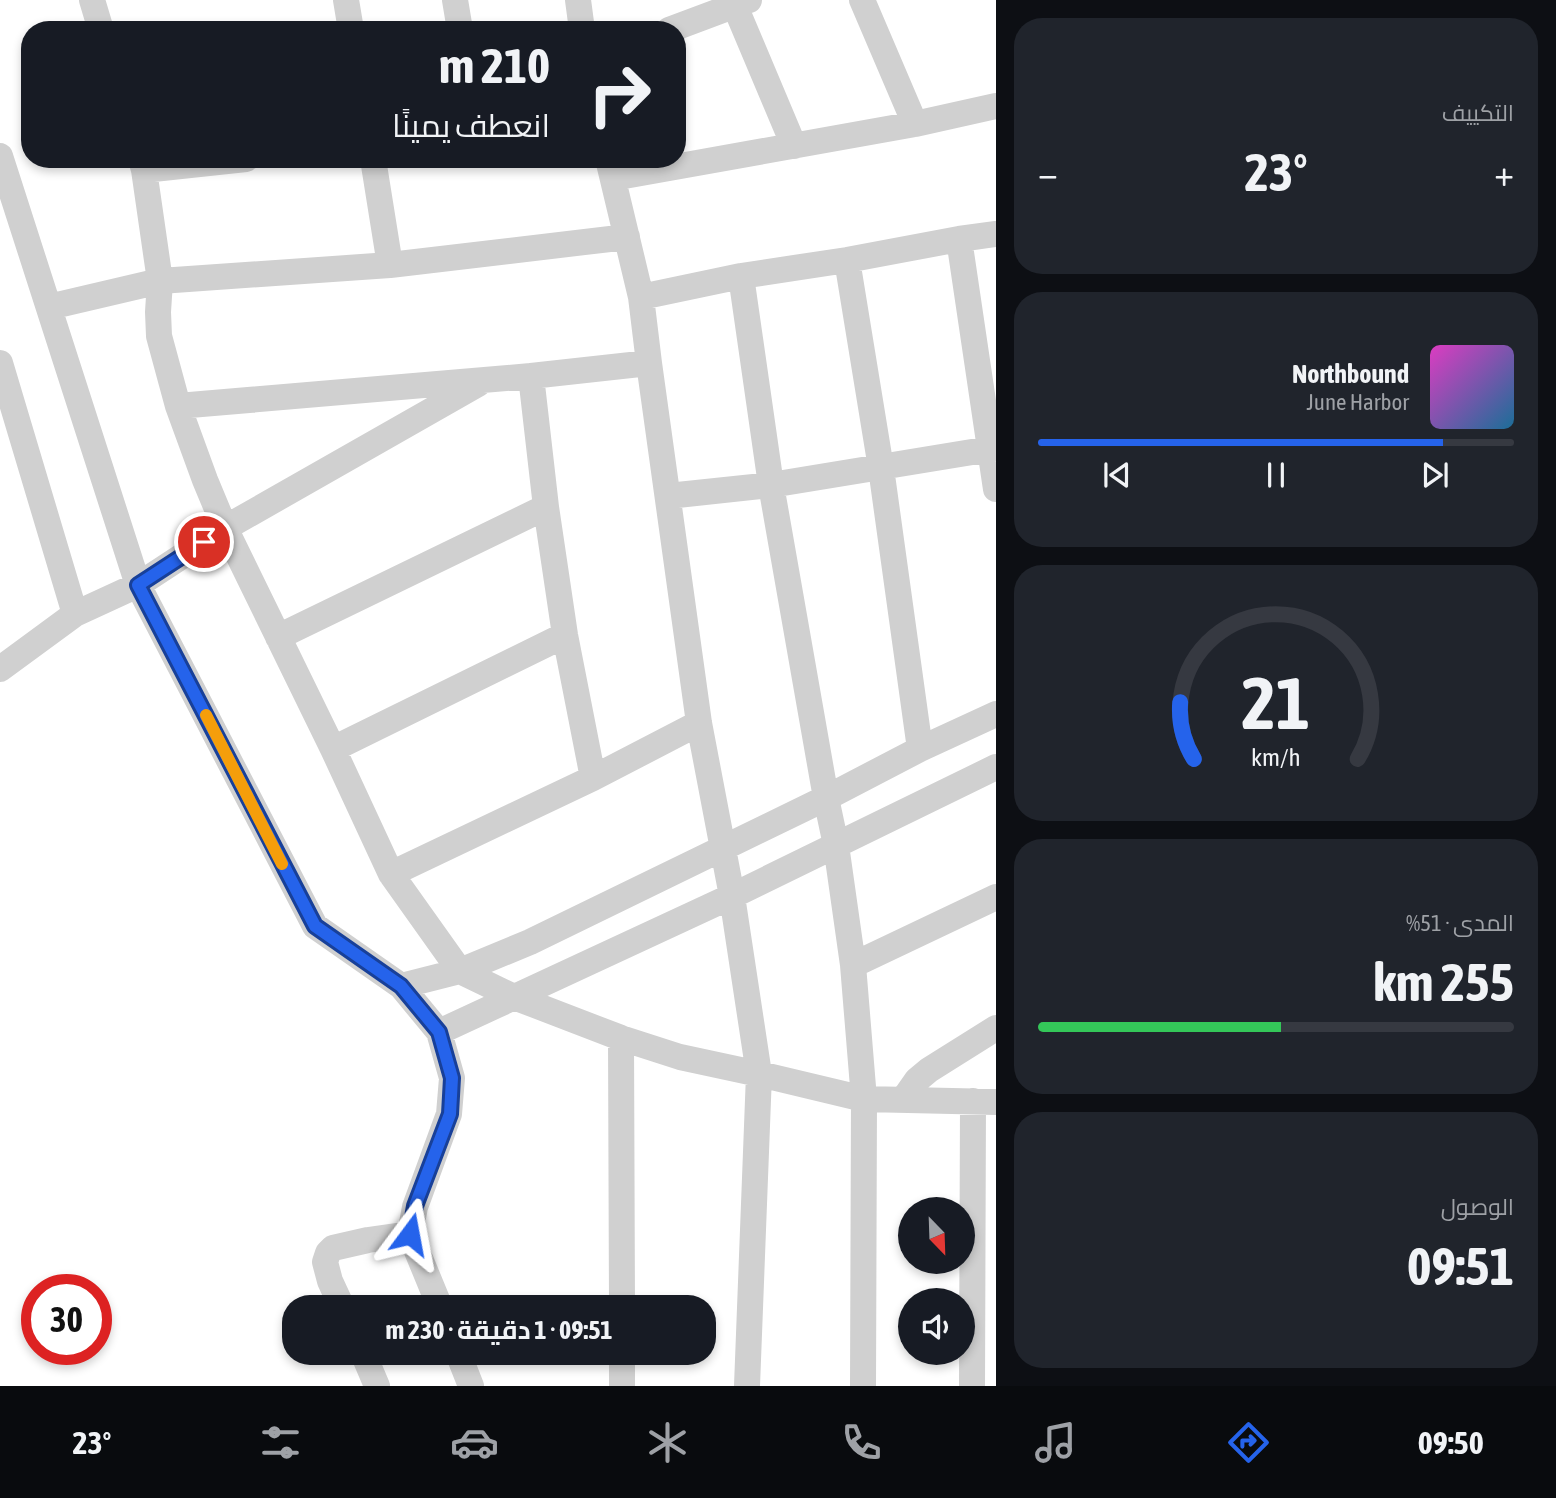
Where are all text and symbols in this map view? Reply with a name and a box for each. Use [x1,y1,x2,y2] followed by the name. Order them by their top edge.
[439,37,550,93] text: 210 m
[574,49,665,140] icon: right
[1442,100,1514,126] text: التكييف
[392,107,550,144] text: انعطف يمينًا
[1244,142,1308,202] text: 23°
[1038,151,1058,194] text: −
[1494,151,1514,194] text: +
[1292,359,1409,389] text: Northbound
[1306,389,1409,415] text: June Harbor
[1098,456,1136,494] icon: previous
[1257,456,1295,494] icon: pause
[1416,456,1454,494] icon: next
[174,512,234,572] pin
[185,523,223,561] icon: arrive
[1242,661,1310,744] text: 21
[1251,743,1301,771] text: km/h
[1406,910,1514,936] text: المدى · 51%
[1373,952,1514,1012] text: 255 km
[1441,1194,1514,1220] text: الوصول
[373,1197,447,1271] position arrow
[898,1197,975,1274] north arrow
[898,1197,975,1365] map controls
[1407,1236,1514,1296] text: 09:51
[21,1274,112,1365] speed limit sign: 30
[898,1288,975,1365] button: sound
[385,1315,613,1345] text: 09:51 · 1 دقيقة · 230 m
[256,1418,305,1467] icon: filters
[450,1418,499,1467] icon: car
[643,1418,692,1467] icon: climate
[837,1418,886,1467] icon: phone
[1031,1418,1080,1467] icon: music
[1224,1418,1273,1467] icon: directions
[72,1424,111,1461] text: 23°
[1418,1424,1484,1461] text: 09:50

